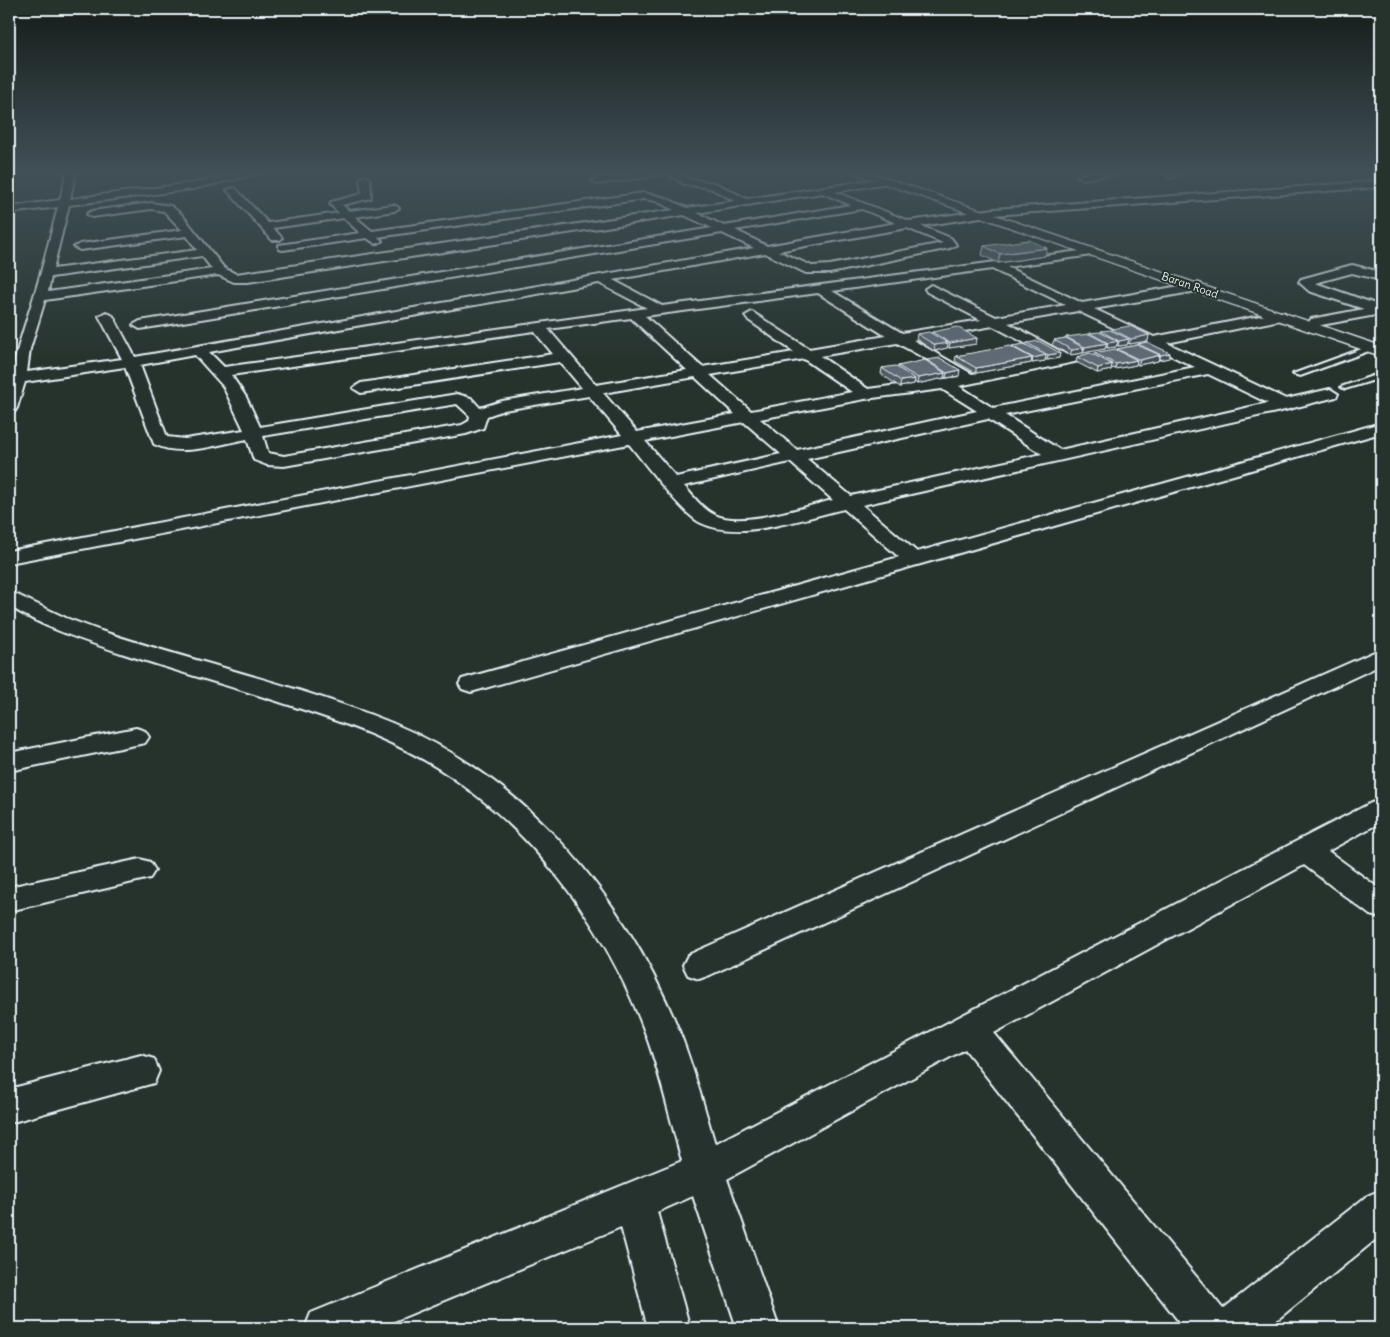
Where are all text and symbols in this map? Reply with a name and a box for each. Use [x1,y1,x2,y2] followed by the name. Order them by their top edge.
[1160,269,1221,301] street label: Baran Road

